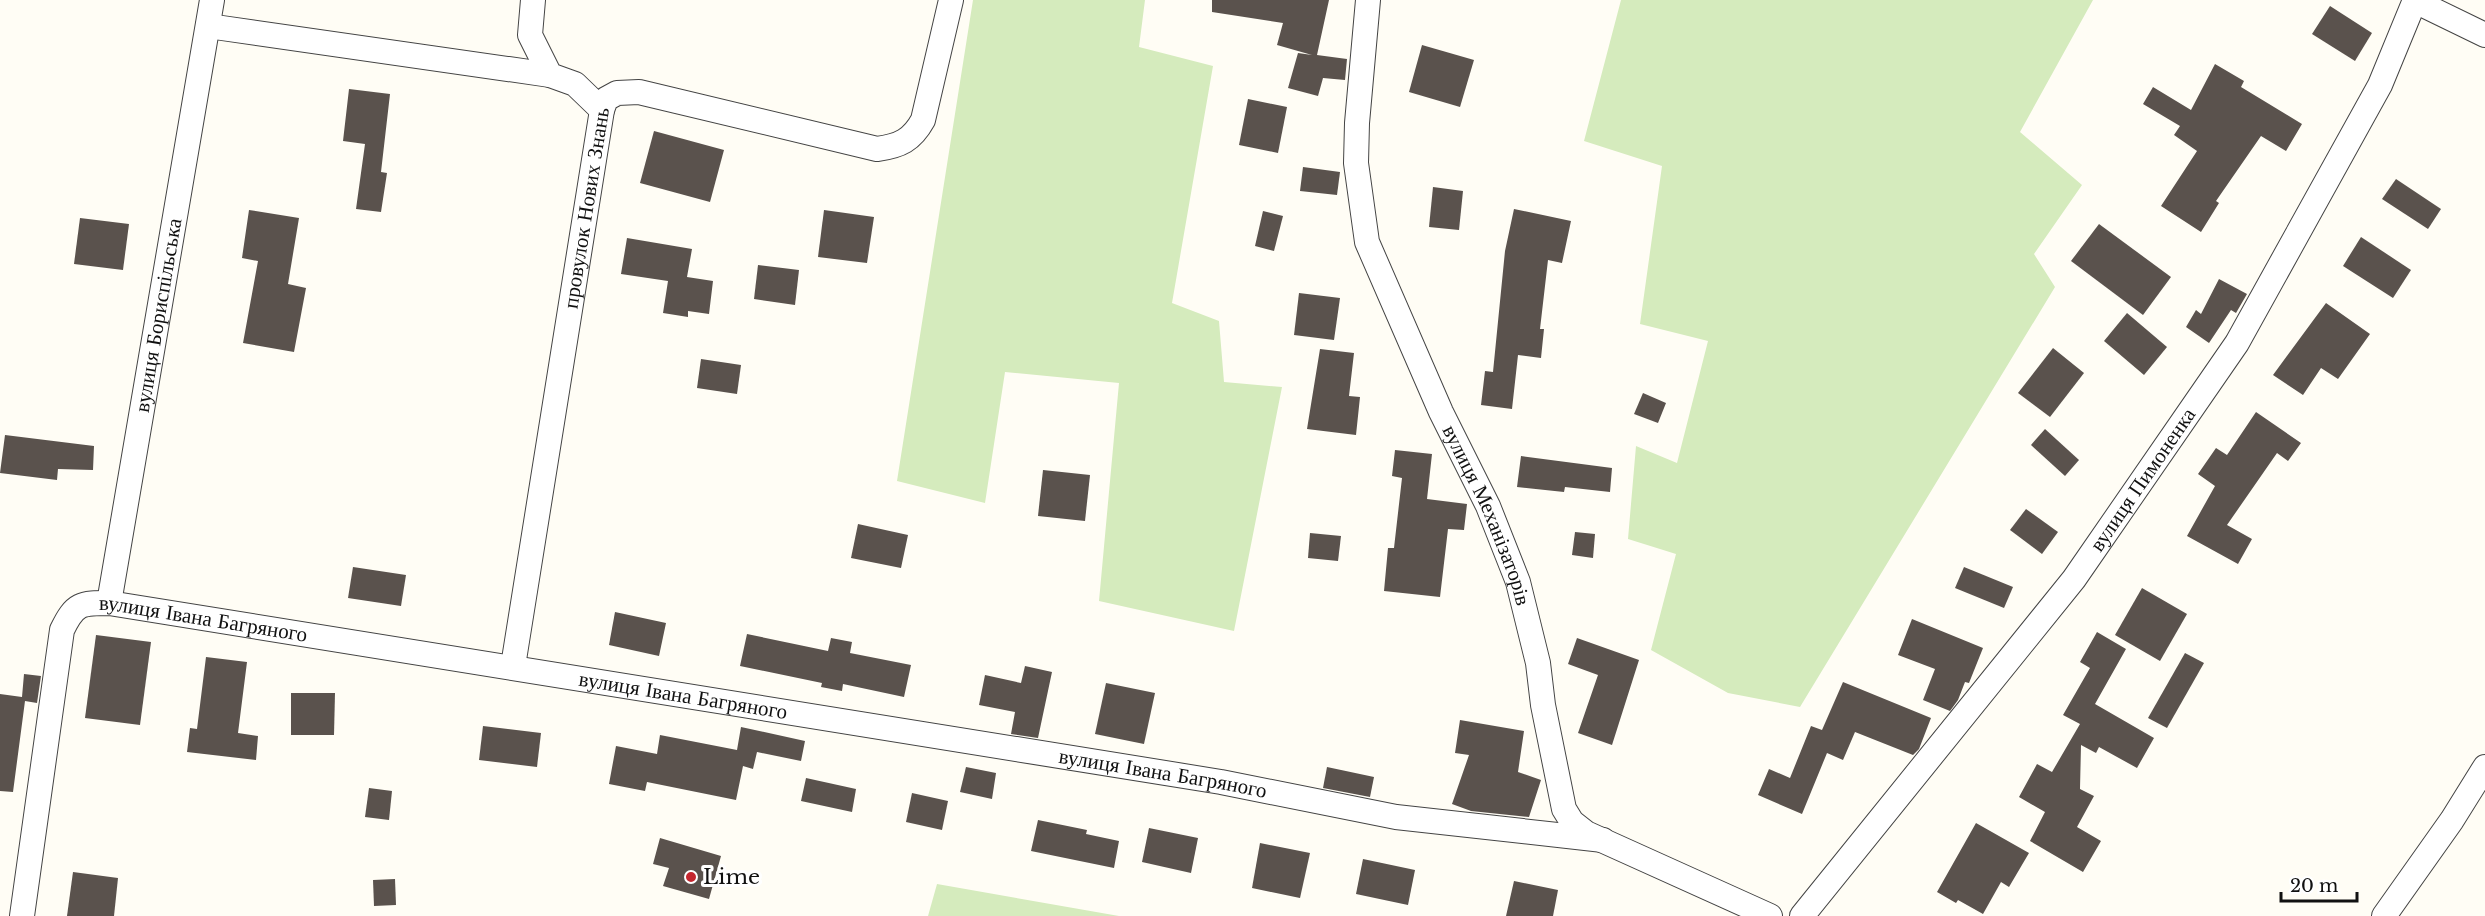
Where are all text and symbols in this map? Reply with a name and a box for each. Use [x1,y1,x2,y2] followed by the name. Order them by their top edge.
[557,105,615,310] street label: провулок Нових Знань
[129,216,188,414] street label: вулиця Бориспільська
[2084,402,2202,556] street label: вулиця Пимоненка
[1437,421,1536,608] street label: вулиця Механізаторів
[99,590,309,648] street label: вулиця Івана Багряного
[577,666,789,725] street label: вулиця Івана Багряного
[1057,743,1269,804] street label: вулиця Івана Багряного
[703,864,760,890] place label: Lime
[2281,865,2358,903] scale bar
[684,870,698,884] marker: Lime
[2290,875,2338,897] text: 20 m

